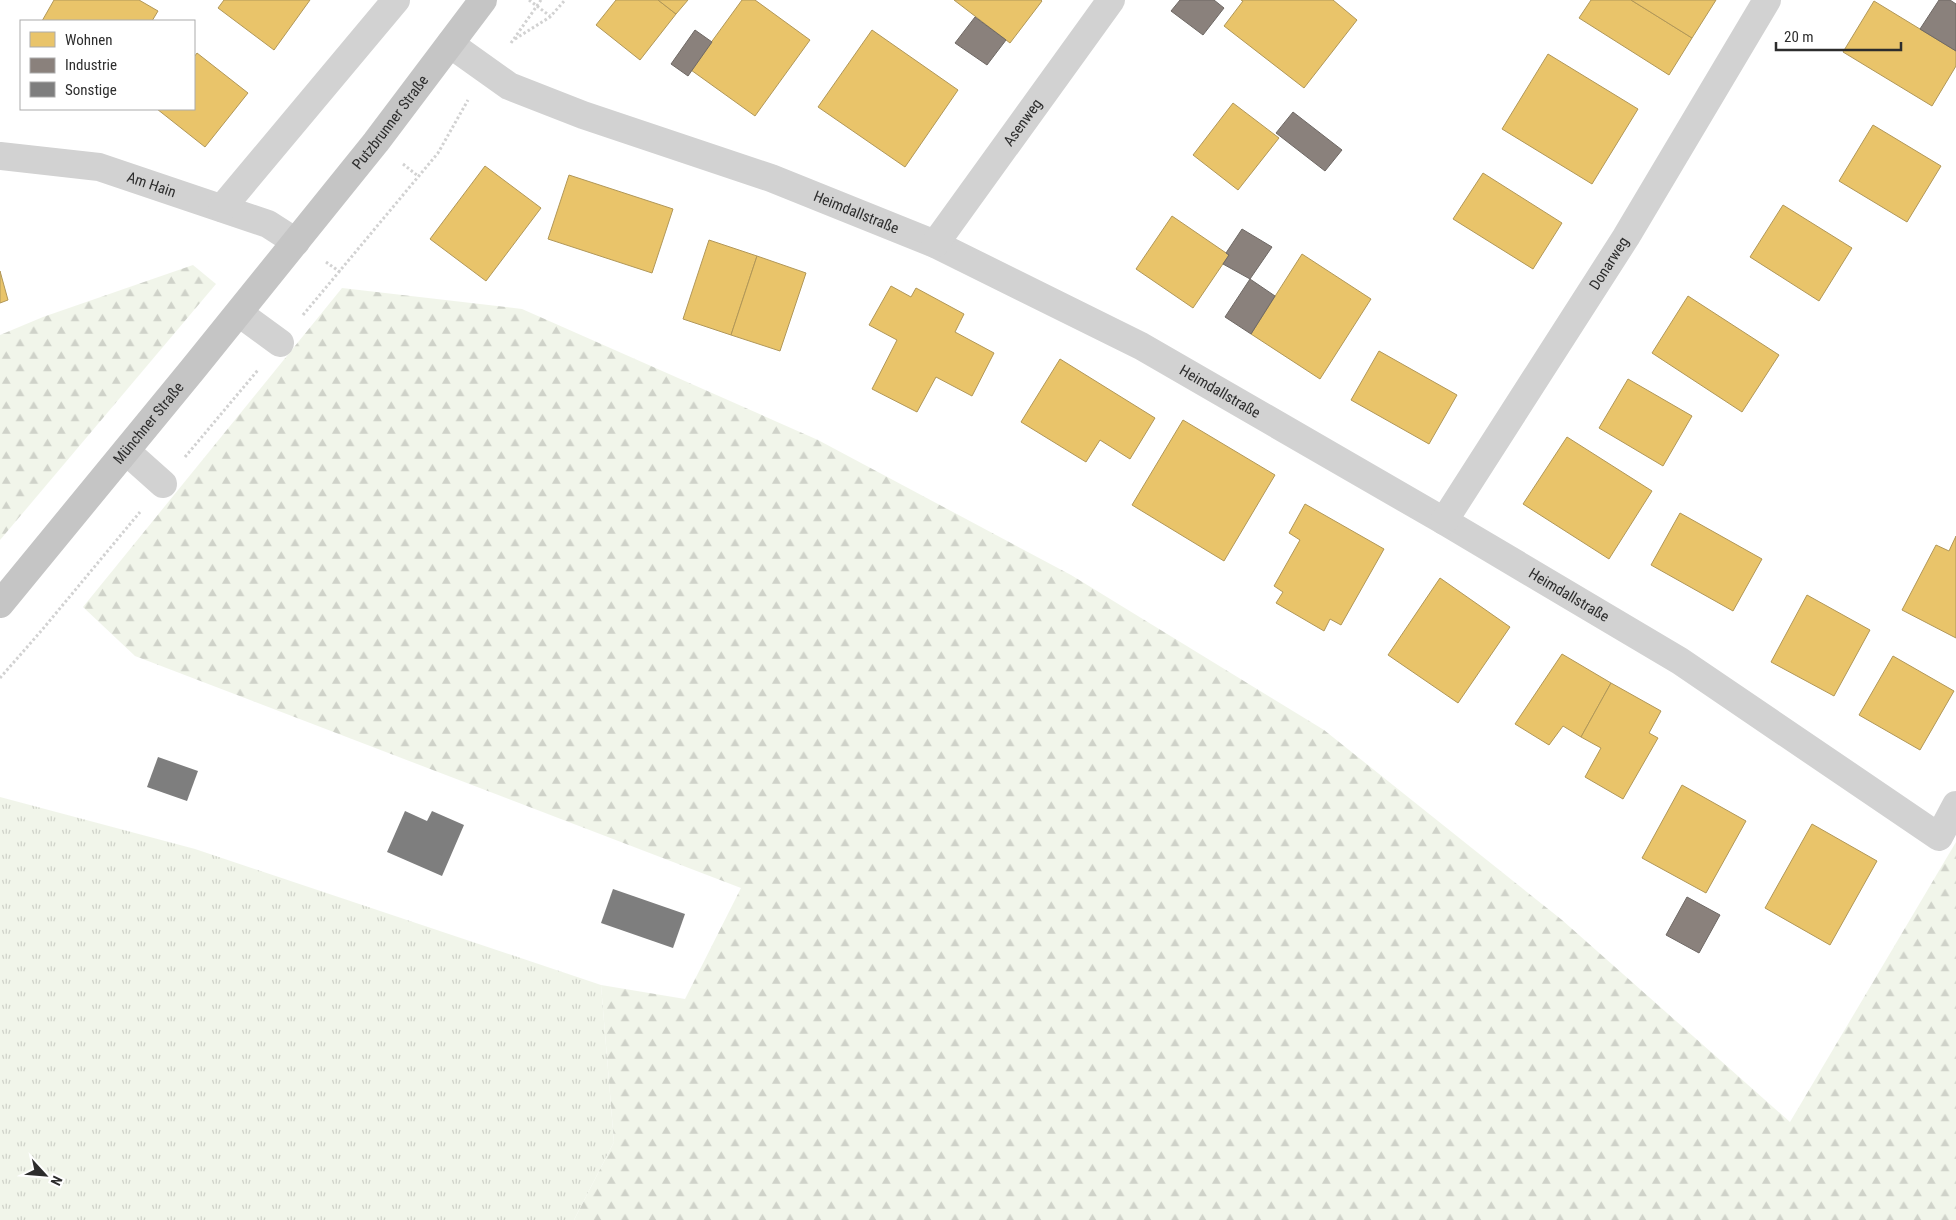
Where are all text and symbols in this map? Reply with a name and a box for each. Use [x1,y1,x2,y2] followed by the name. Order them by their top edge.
[20,20,195,110] legend
[1776,20,1901,52] scale bar
[1784,28,1814,46] text: 20 m
[65,31,113,49] text: Wohnen
[65,56,117,74] text: Industrie
[348,72,432,173] street label: Putzbrunner Straße
[65,81,117,99] text: Sonstige
[1000,95,1046,150] street label: Asenweg
[125,168,178,201] street label: Am Hain
[811,187,901,237] street label: Heimdallstraße
[1585,233,1633,293] street label: Donarweg
[1176,361,1264,422] street label: Heimdallstraße
[110,378,188,468] street label: Münchner Straße
[1526,564,1612,626] street label: Heimdallstraße
[20,1150,70,1200] north arrow
[48,1173,66,1188] text: N

